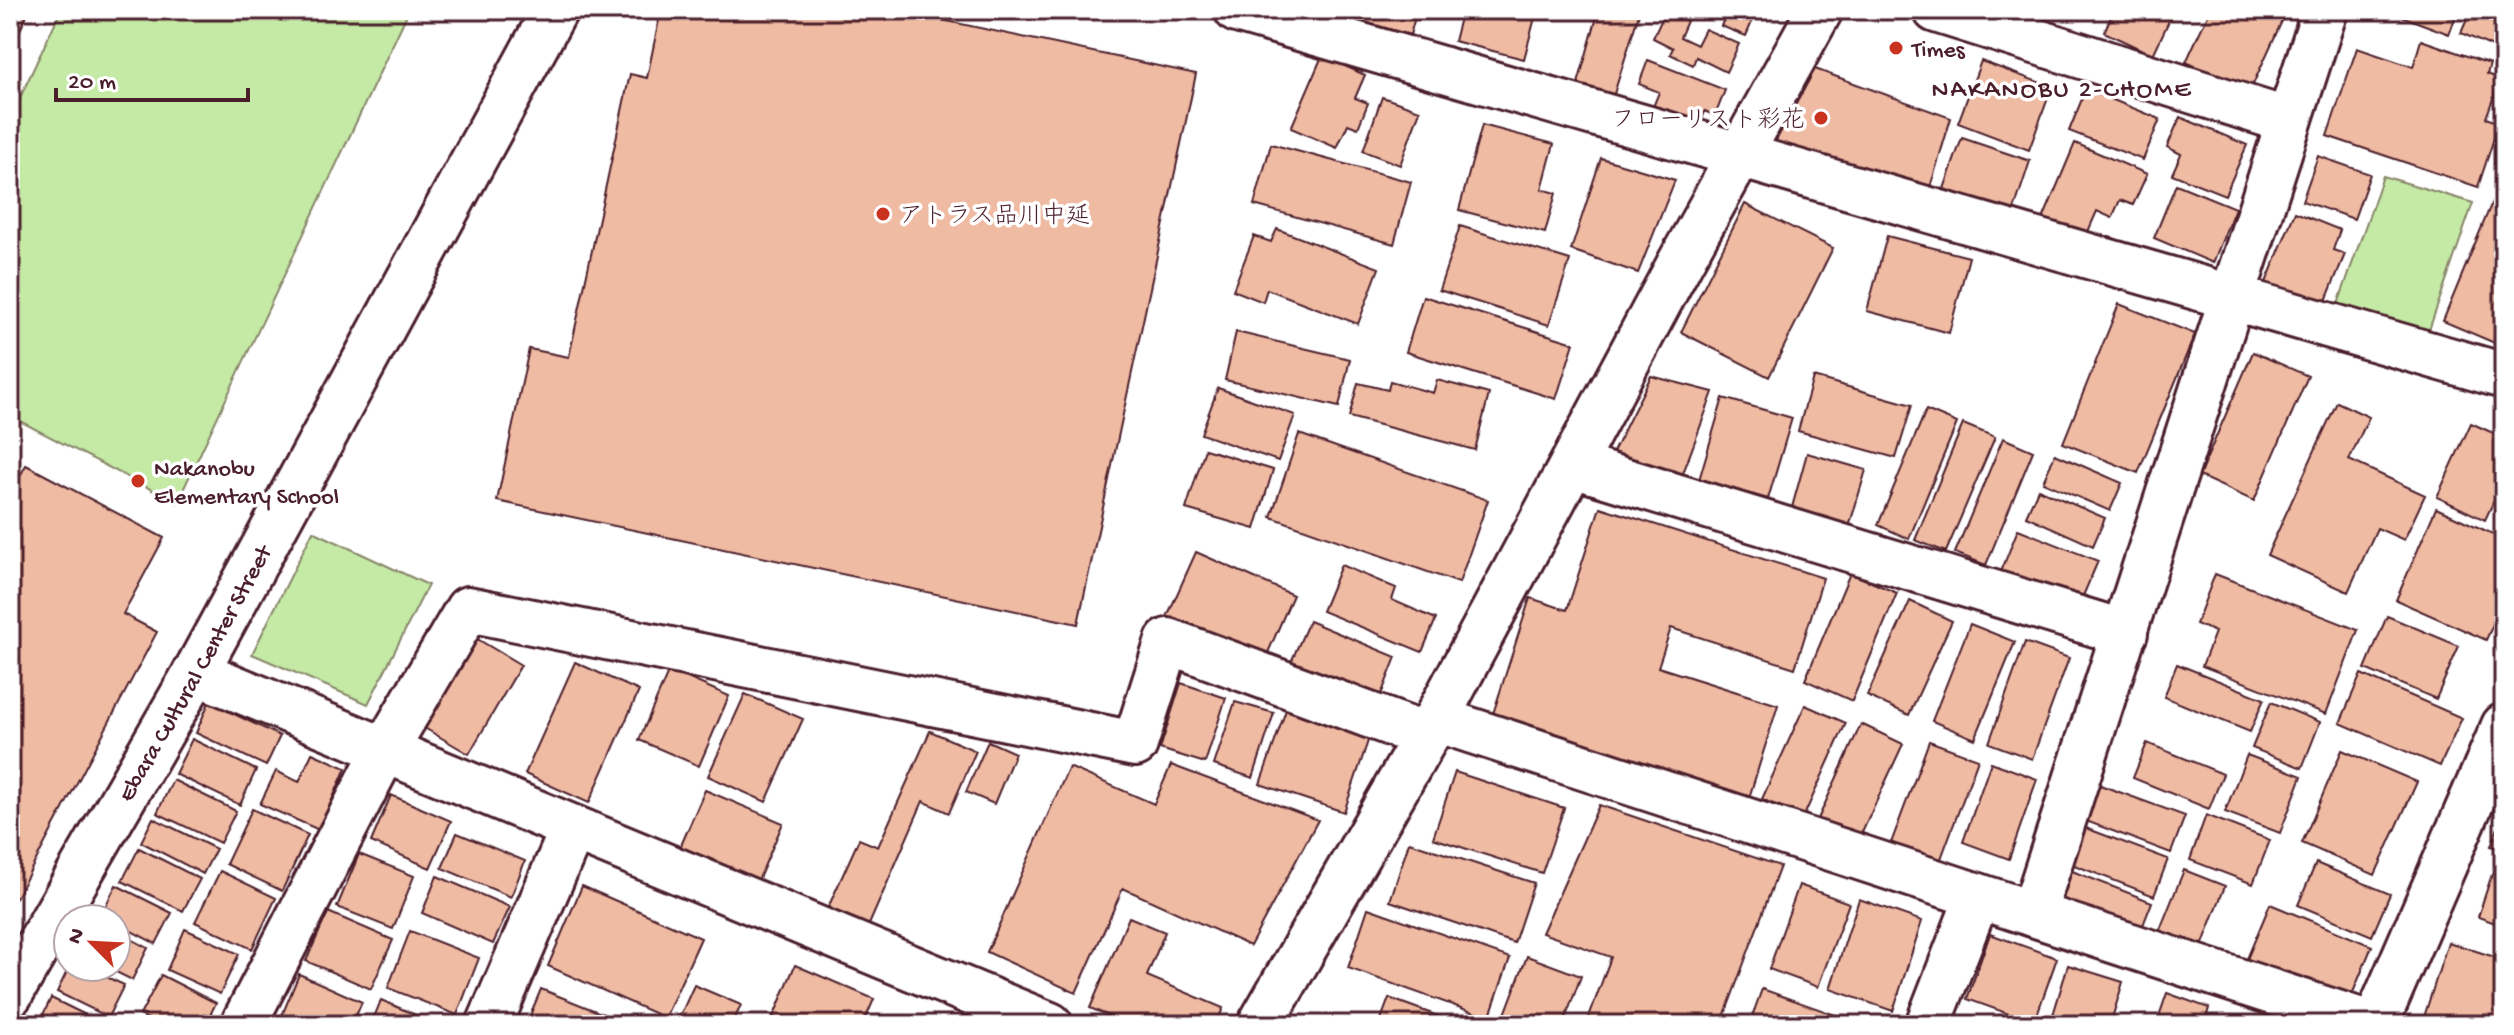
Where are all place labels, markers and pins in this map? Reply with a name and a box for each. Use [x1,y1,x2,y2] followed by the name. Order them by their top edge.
[1910,37,1966,66] place label: Times
[1887,39,1905,57] marker: Times
[1611,107,1805,136] place label: フローリスト彩花
[1812,109,1830,127] marker: フローリスト彩花
[899,202,1090,232] place label: アトラス品川中延
[874,205,892,223] marker: アトラス品川中延
[154,456,339,513] place label: Nakanobu Elementary School
[129,472,147,490] marker: Nakanobu Elementary School

